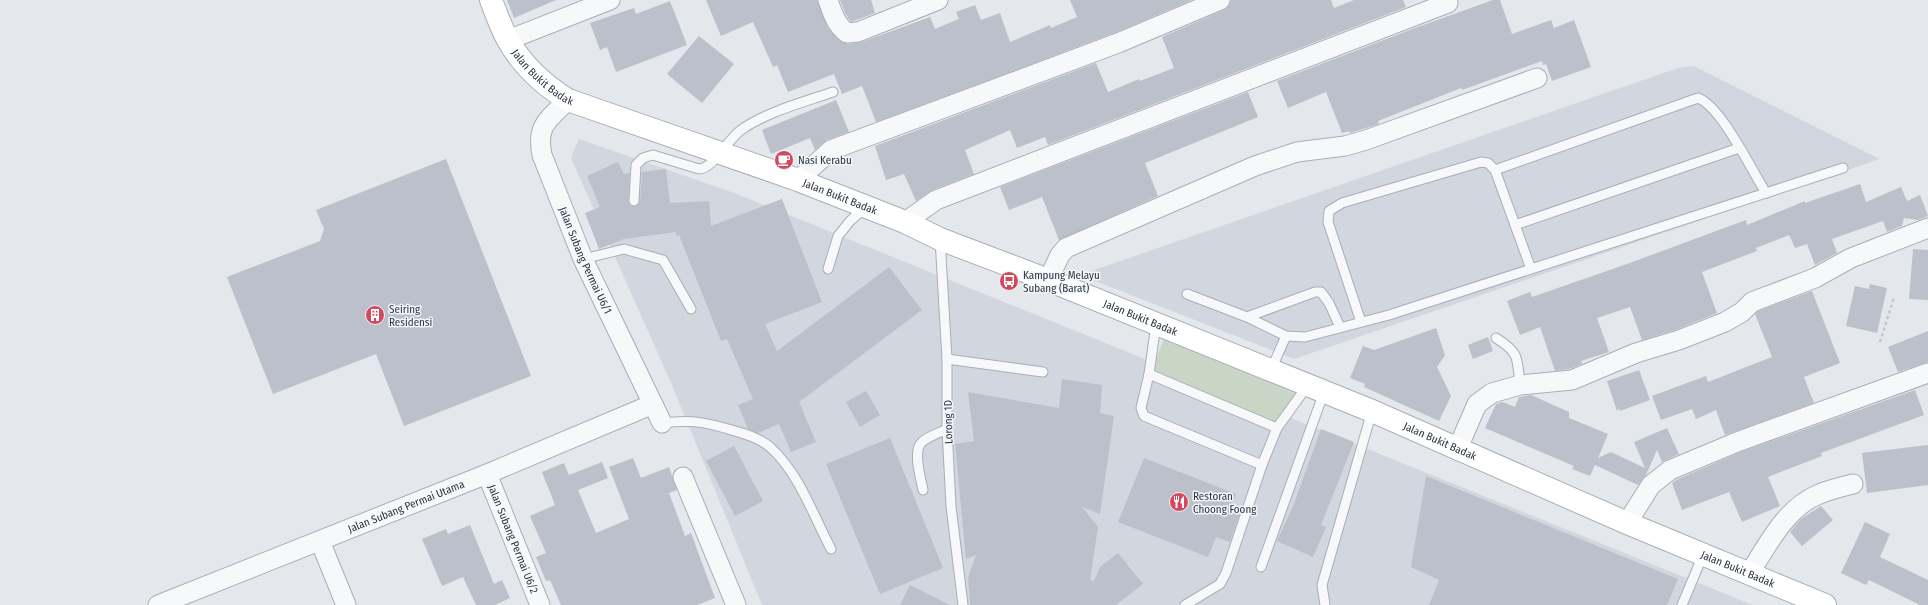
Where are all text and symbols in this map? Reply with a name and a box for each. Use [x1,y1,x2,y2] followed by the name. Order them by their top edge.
[509,47,576,109] street label: Jalan Bukit Badak
[773,149,795,171] cafe icon: Nasi Kerabu
[798,154,852,167] place label: Nasi Kerabu
[801,177,880,218] street label: Jalan Bukit Badak
[556,205,614,316] street label: Jalan Subang Permai U6/1
[1023,269,1100,295] place label: Kampung Melayu Subang (Barat)
[998,270,1020,292] bus stop icon: Kampung Melayu Subang (Barat)
[1102,297,1180,339] street label: Jalan Bukit Badak
[389,303,433,329] place label: Seiring Residensi
[364,304,386,326] building icon: Seiring Residensi
[942,400,955,444] street label: Lorong 1D
[1401,420,1479,464] street label: Jalan Bukit Badak
[346,478,466,536] street label: Jalan Subang Permai Utama
[485,483,541,595] street label: Jalan Subang Permai U6/2
[1193,490,1257,516] place label: Restoran Choong Foong
[1168,491,1190,513] restaurant icon: Restoran Choong Foong
[1699,548,1777,591] street label: Jalan Bukit Badak

